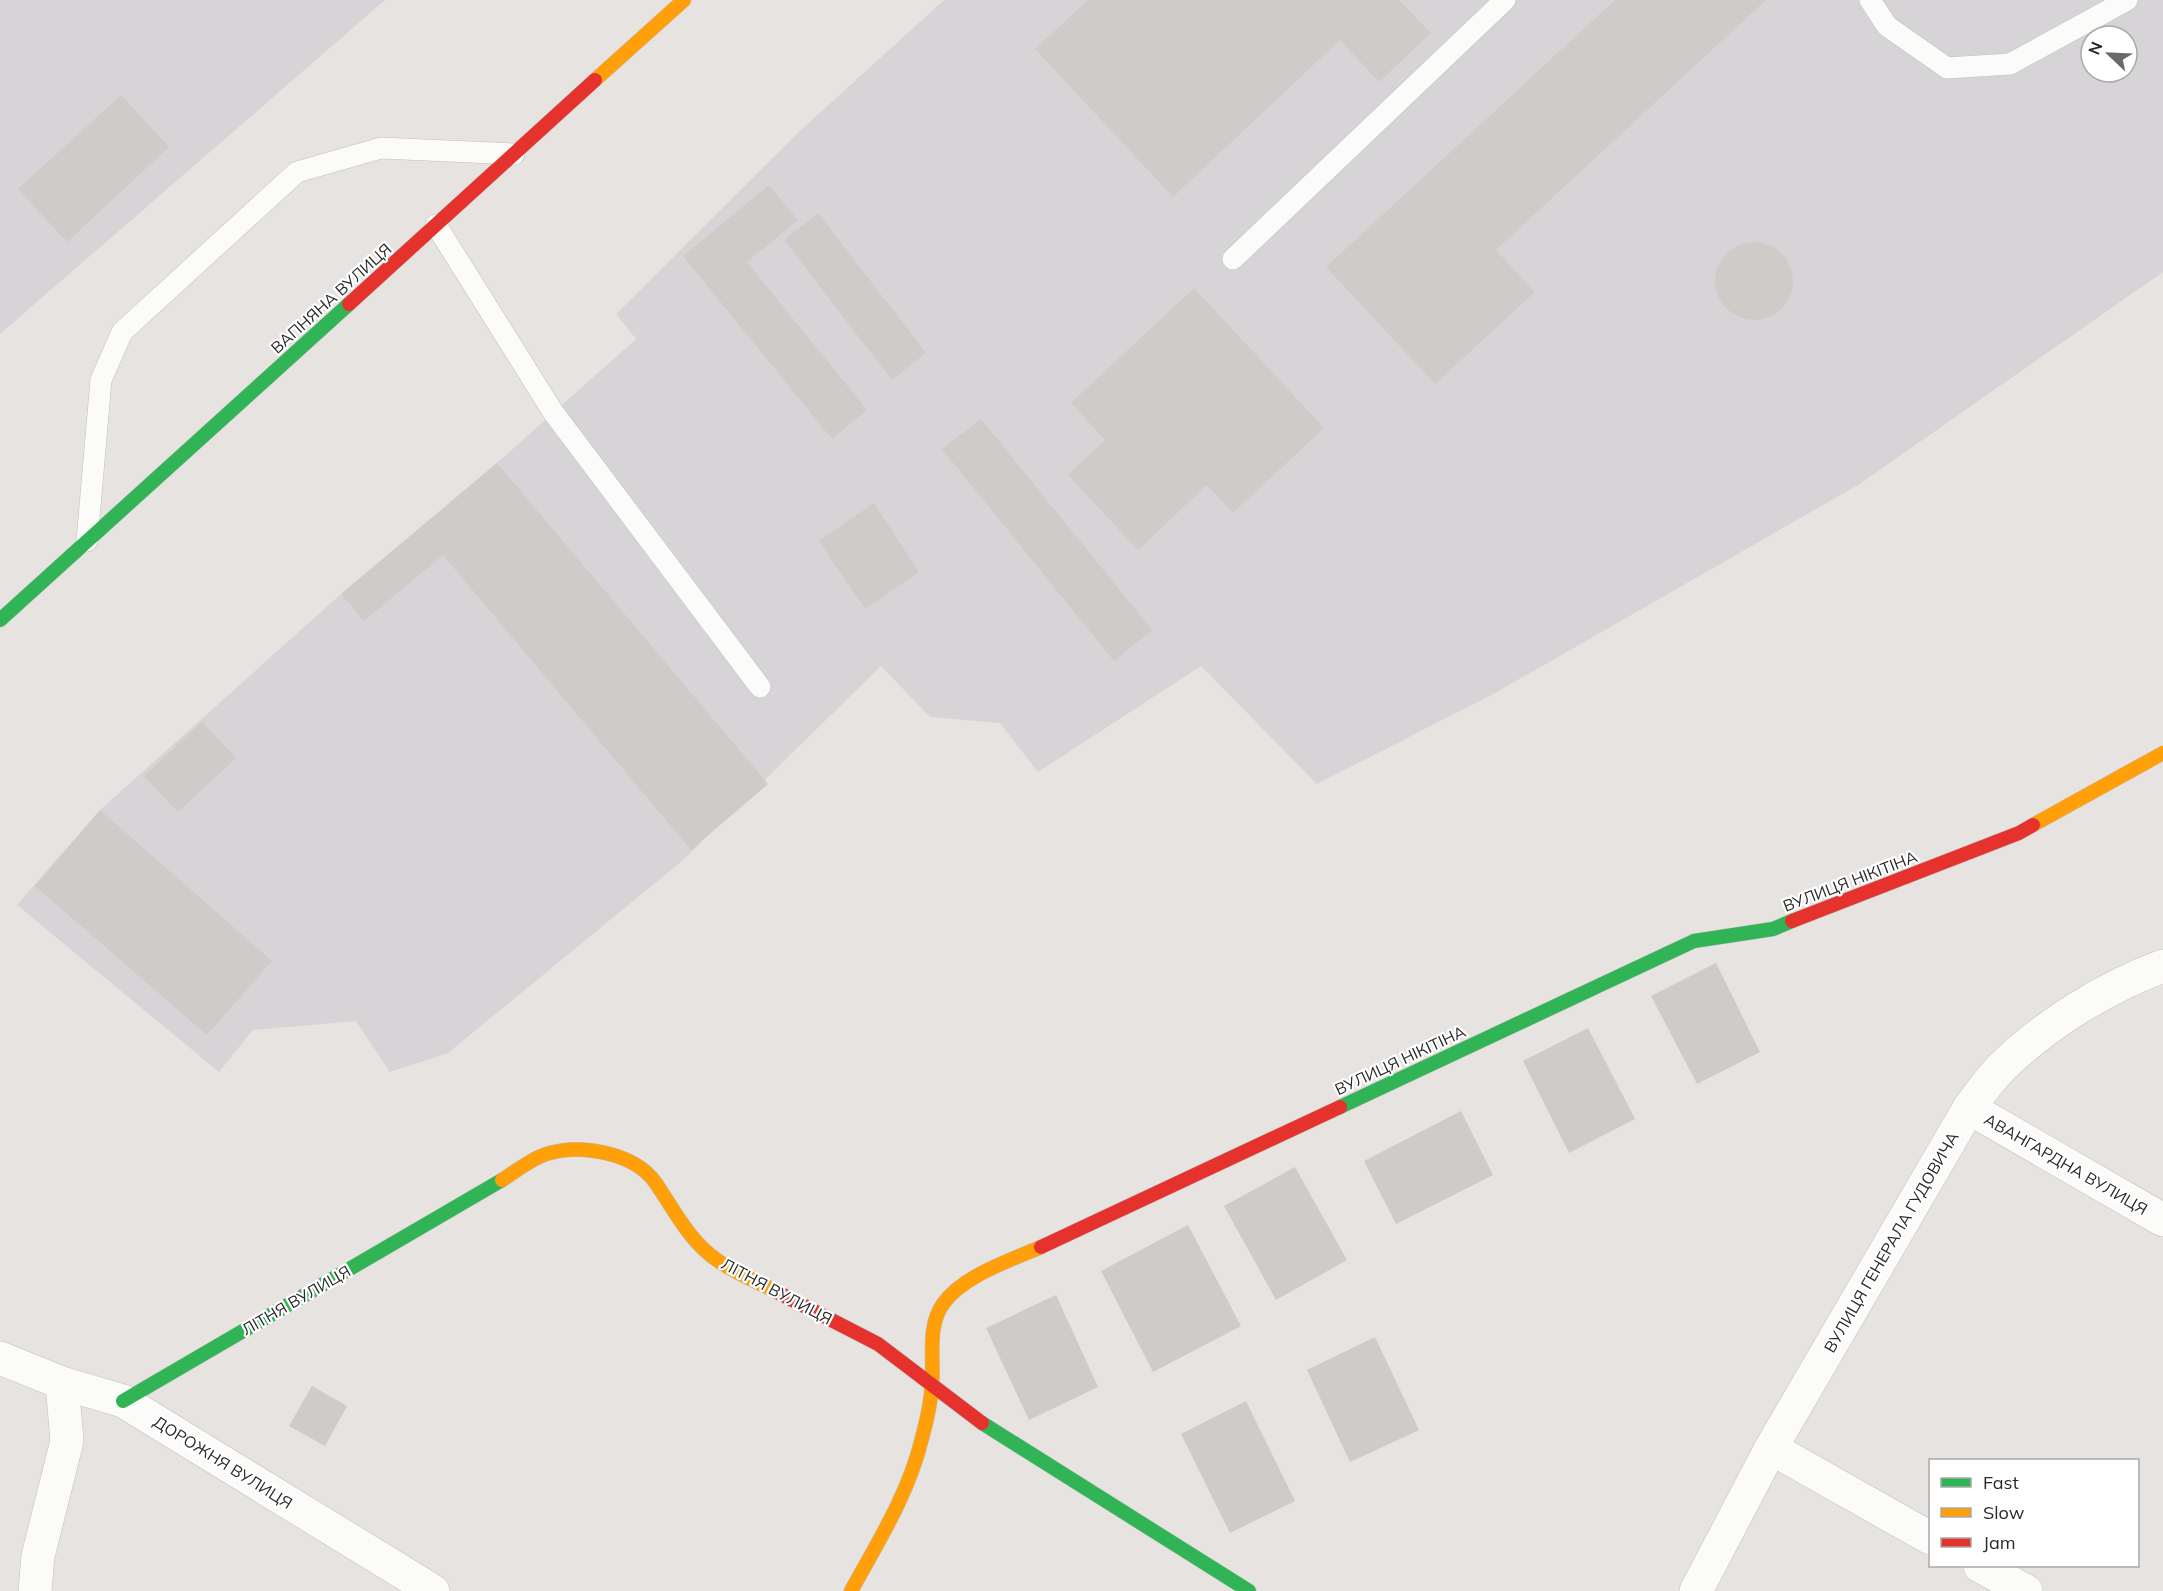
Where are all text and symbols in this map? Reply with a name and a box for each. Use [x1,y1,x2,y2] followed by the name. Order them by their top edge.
[2079,24,2139,84] north arrow
[2084,39,2107,58] text: N
[267,239,395,357] street label: ВАПНЯНА ВУЛИЦЯ
[1780,846,1920,916] street label: ВУЛИЦЯ НІКІТІНА
[1331,1021,1469,1099] street label: ВУЛИЦЯ НІКІТІНА
[1981,1109,2151,1219] street label: АВАНГАРДНА ВУЛИЦЯ
[1819,1128,1963,1356] street label: ВУЛИЦЯ ГЕНЕРАЛА ГУДОВИЧА
[718,1253,836,1329] street label: ЛІТНЯ ВУЛИЦЯ
[238,1261,354,1339] street label: ЛІТНЯ ВУЛИЦЯ
[150,1411,296,1513] street label: ДОРОЖНЯ ВУЛИЦЯ
[1929,1459,2139,1567] legend
[1983,1471,2019,1494] text: Fast
[1983,1501,2025,1524] text: Slow
[1983,1531,2016,1554] text: Jam

